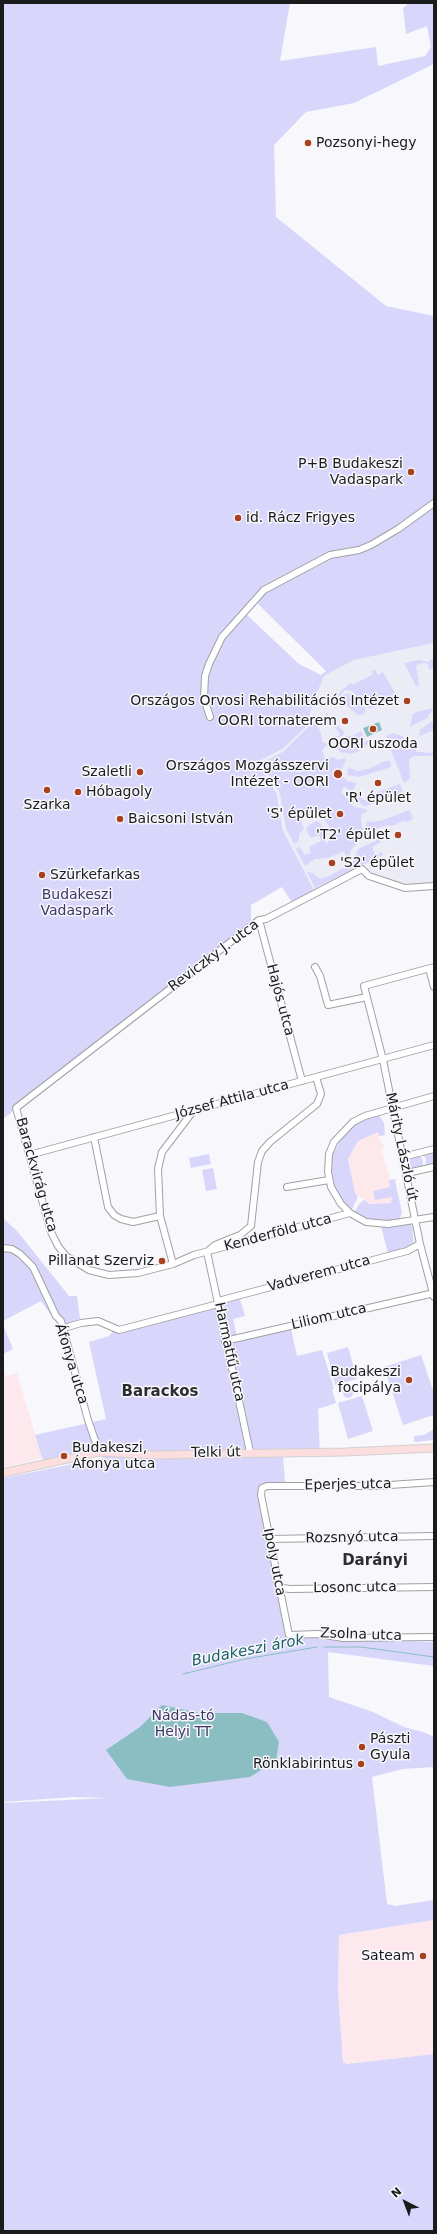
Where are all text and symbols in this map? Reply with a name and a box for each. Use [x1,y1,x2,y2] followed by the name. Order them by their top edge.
[316,135,416,151] place label: Pozsonyi-hegy
[303,138,313,148] marker: Pozsonyi-hegy
[298,456,403,488] place label: P+B Budakeszi Vadaspark
[406,467,416,477] marker: P+B Budakeszi Vadaspark
[246,510,355,526] place label: id. Rácz Frigyes
[233,513,243,523] marker: id. Rácz Frigyes
[130,693,399,709] place label: Országos Orvosi Rehabilitációs Intézet
[402,696,412,706] marker: Országos Orvosi Rehabilitációs Intézet
[218,713,337,729] place label: OORI tornaterem
[340,716,350,726] marker: OORI tornaterem
[368,724,378,734] marker: OORI uszoda
[328,736,418,752] place label: OORI uszoda
[166,758,329,790] place label: Országos Mozgásszervi Intézet - OORI
[81,764,132,780] place label: Szaletli
[135,767,145,777] marker: Szaletli
[332,768,344,780] marker: Országos Mozgásszervi Intézet - OORI
[373,778,383,788] marker: 'R' épület
[86,784,152,800] place label: Hóbagoly
[42,785,52,795] marker: Szarka
[73,787,83,797] marker: Hóbagoly
[345,790,411,806] place label: 'R' épület
[23,797,71,813] place label: Szarka
[267,806,332,822] place label: 'S' épület
[335,809,345,819] marker: 'S' épület
[128,811,233,827] place label: Baicsoni István
[115,814,125,824] marker: Baicsoni István
[316,827,390,843] place label: 'T2' épület
[393,830,403,840] marker: 'T2' épület
[340,855,414,871] place label: 'S2' épület
[327,858,337,868] marker: 'S2' épület
[50,867,140,883] place label: Szürkefarkas
[37,870,47,880] marker: Szürkefarkas
[40,887,114,920] park label: Budakeszi Vadaspark
[165,917,263,995] street label: Reviczky J. utca
[262,962,298,1038] street label: Hajós utca
[173,1077,291,1123] street label: József Attila utca
[381,1091,421,1203] street label: Márity László út
[12,1116,60,1234] street label: Barackvirág utca
[222,1211,334,1255] street label: Kenderföld utca
[266,1252,372,1296] street label: Vadverem utca
[48,1253,154,1269] place label: Pillanat Szerviz
[157,1256,167,1266] marker: Pillanat Szerviz
[290,1300,368,1334] street label: Liliom utca
[210,1301,248,1403] street label: Harmatfű utca
[51,1322,91,1406] street label: Áfonya utca
[330,1364,401,1396] place label: Budakeszi focipálya
[404,1375,414,1385] marker: Budakeszi focipálya
[122,1383,198,1401] district label: Barackos
[72,1440,155,1472] place label: Budakeszi, Áfonya utca
[191,1444,241,1462] street label: Telki út
[59,1451,69,1461] marker: Budakeszi, Áfonya utca
[304,1476,392,1494] street label: Eperjes utca
[259,1527,289,1597] street label: Ipoly utca
[305,1529,399,1547] street label: Rozsnyó utca
[342,1552,408,1570] district label: Darányi
[313,1579,397,1597] street label: Losonc utca
[320,1625,402,1645] street label: Zsolna utca
[190,1631,306,1671] water label: Budakeszi árok
[152,1708,214,1740] park label: Nádas-tó Helyi TT
[370,1731,410,1764] place label: Pászti Gyula
[357,1742,367,1752] marker: Pászti Gyula
[253,1756,353,1772] place label: Rönklabirintus
[356,1759,366,1769] marker: Rönklabirintus
[361,1948,415,1964] place label: Sateam
[418,1951,428,1961] marker: Sateam
[385,2182,425,2222] north arrow
[389,2185,404,2201] text: N

